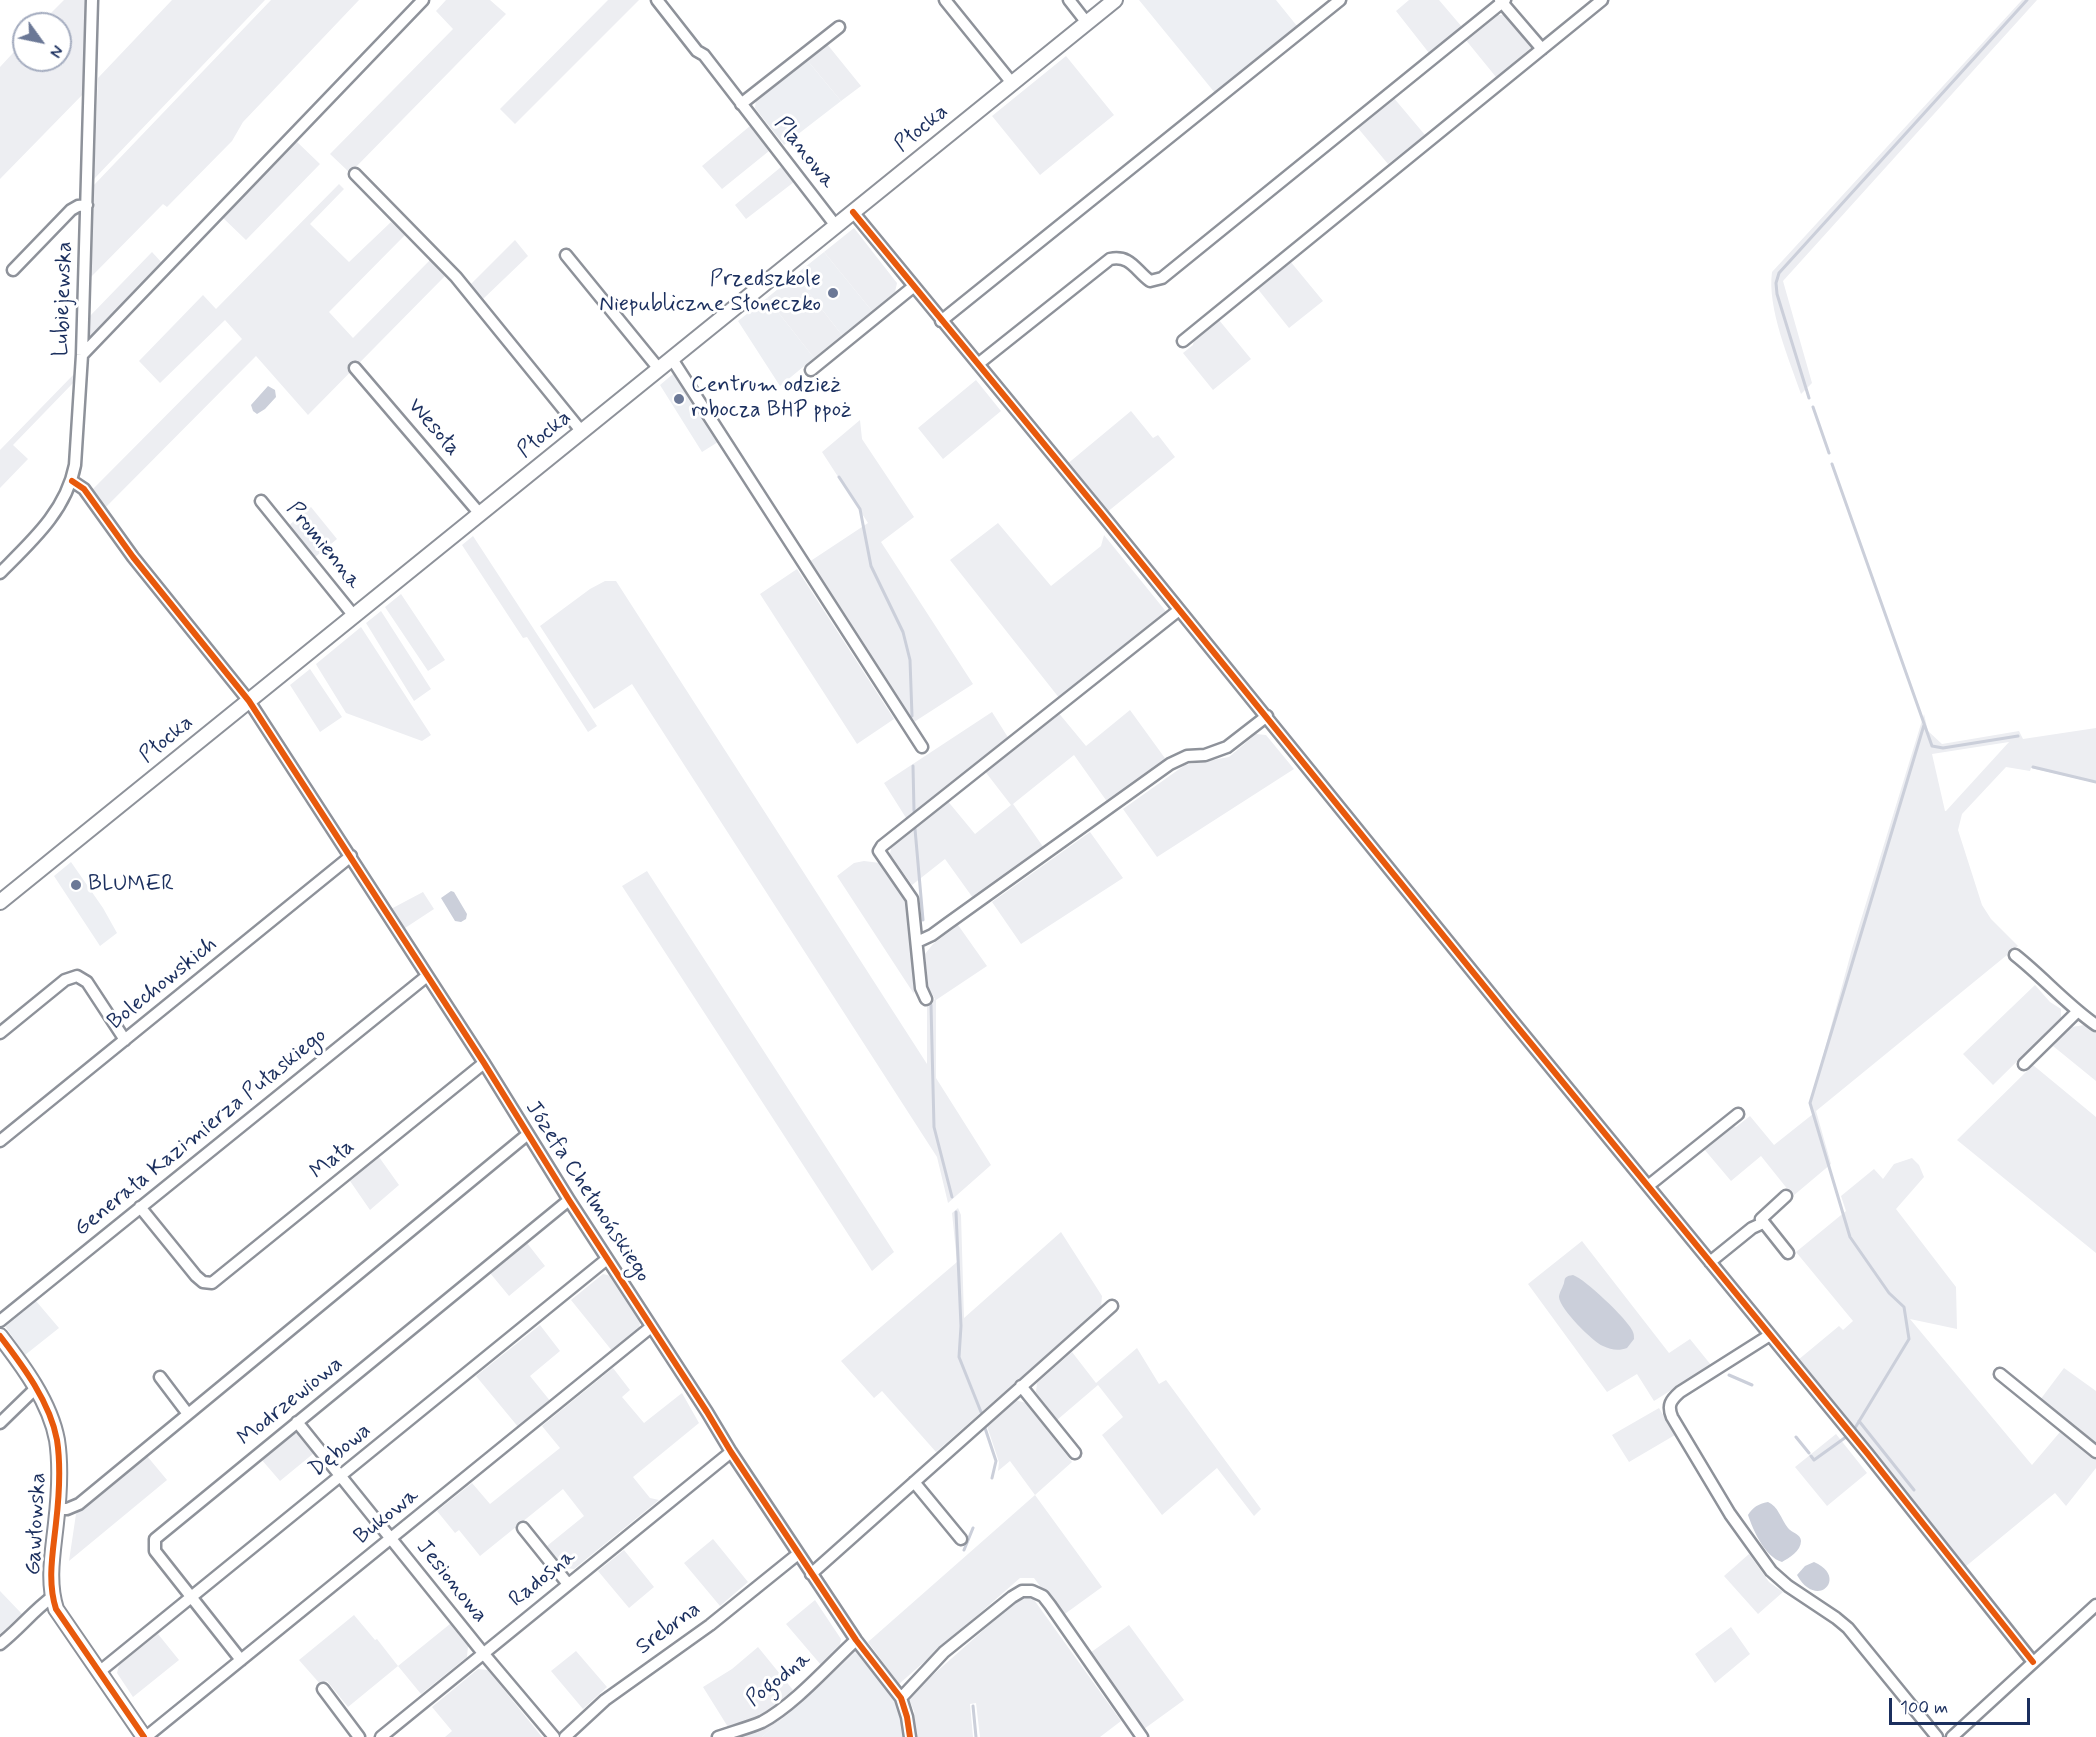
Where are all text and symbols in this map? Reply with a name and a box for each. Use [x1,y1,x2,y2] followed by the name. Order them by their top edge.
[12,12,72,72] north arrow
[44,41,68,61] text: N
[890,99,954,159] street label: Płocka
[768,112,840,194] street label: Planowa
[49,241,79,357] street label: Lubiejewska
[599,267,821,318] place label: Przedszkole Niepubliczne Słoneczko
[826,286,840,300] marker: Przedszkole Niepubliczne Słoneczko
[691,373,852,424] place label: Centrum odzież robocza BHP ppoż
[672,392,686,406] marker: Centrum odzież robocza BHP ppoż
[401,394,465,462] street label: Wesoła
[513,405,577,465] street label: Płocka
[280,497,366,595] street label: Promienna
[135,710,199,770] street label: Płocka
[88,872,174,898] place label: BLUMER
[69,878,83,892] marker: BLUMER
[103,932,223,1036] street label: Bolechowskich
[70,1023,332,1243] street label: Generała Kazimierza Pułaskiego
[519,1097,655,1287] street label: Józefa Chełmońskiego
[306,1134,360,1186] street label: Mała
[233,1352,349,1452] street label: Modrzewiowa
[305,1418,377,1484] street label: Dębowa
[21,1472,53,1576] street label: Gawłowska
[349,1483,425,1551] street label: Bukowa
[410,1535,492,1629] street label: Jesionowa
[505,1544,581,1614] street label: Radosna
[631,1597,707,1661] street label: Srebrna
[741,1647,817,1713] street label: Pogodna
[1892,1686,2033,1724] scale bar
[1900,1696,1948,1720] text: 100 m

